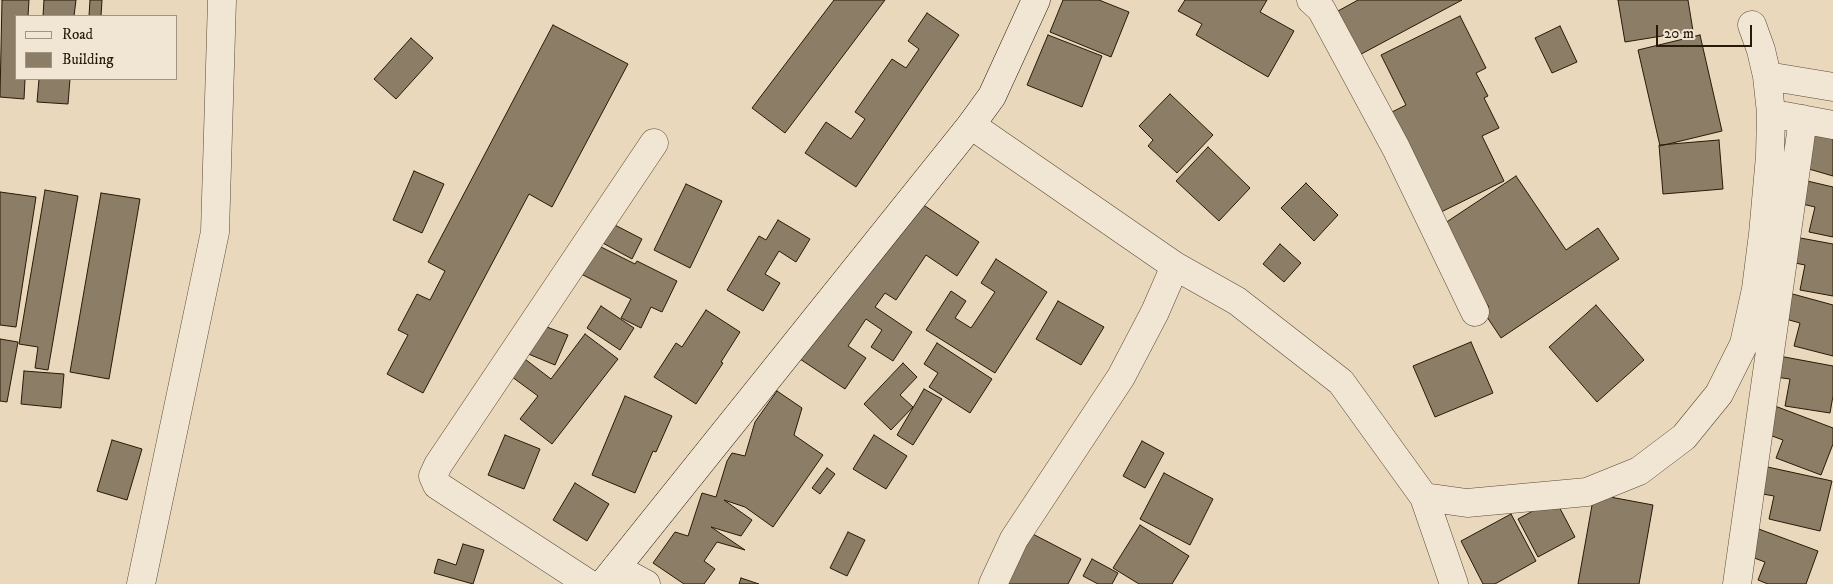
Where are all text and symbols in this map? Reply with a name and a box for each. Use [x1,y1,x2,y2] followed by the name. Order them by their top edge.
[15,15,178,80] legend
[1658,15,1754,47] scale bar
[1664,24,1694,43] text: 20 m
[62,25,93,44] text: Road
[62,50,114,69] text: Building

